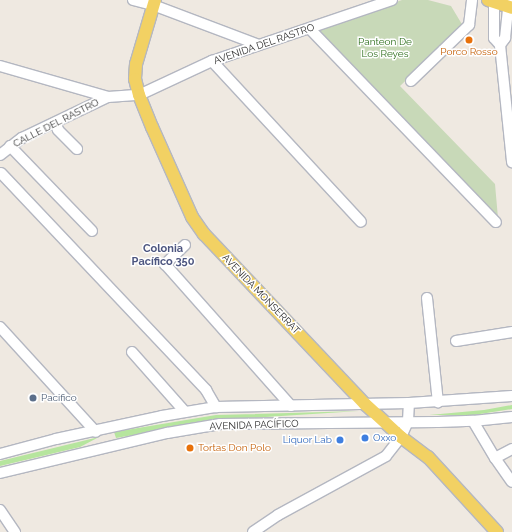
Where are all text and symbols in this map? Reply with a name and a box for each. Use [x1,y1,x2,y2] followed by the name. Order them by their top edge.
[212,21,316,67] street label: AVENIDA DEL RASTRO
[358,35,412,58] park label: Panteon De Los Reyes
[464,35,474,45] marker: Porco Rosso
[440,46,498,58] place label: Porco Rosso
[11,96,101,150] street label: CALLE DEL RASTRO
[132,243,194,269] district label: Colonia Pacífico 350
[220,251,302,337] street label: AVENIDA MONSERRAT
[41,392,77,404] place label: Pacifico
[28,393,38,403] marker: Pacifico
[209,417,299,433] street label: AVENIDA PACÍFICO
[373,432,396,444] place label: Oxxo
[360,433,370,443] marker: Oxxo
[282,434,332,446] place label: Liquor Lab
[335,435,345,445] marker: Liquor Lab
[198,442,271,454] place label: Tortas Don Polo
[185,443,195,453] marker: Tortas Don Polo

